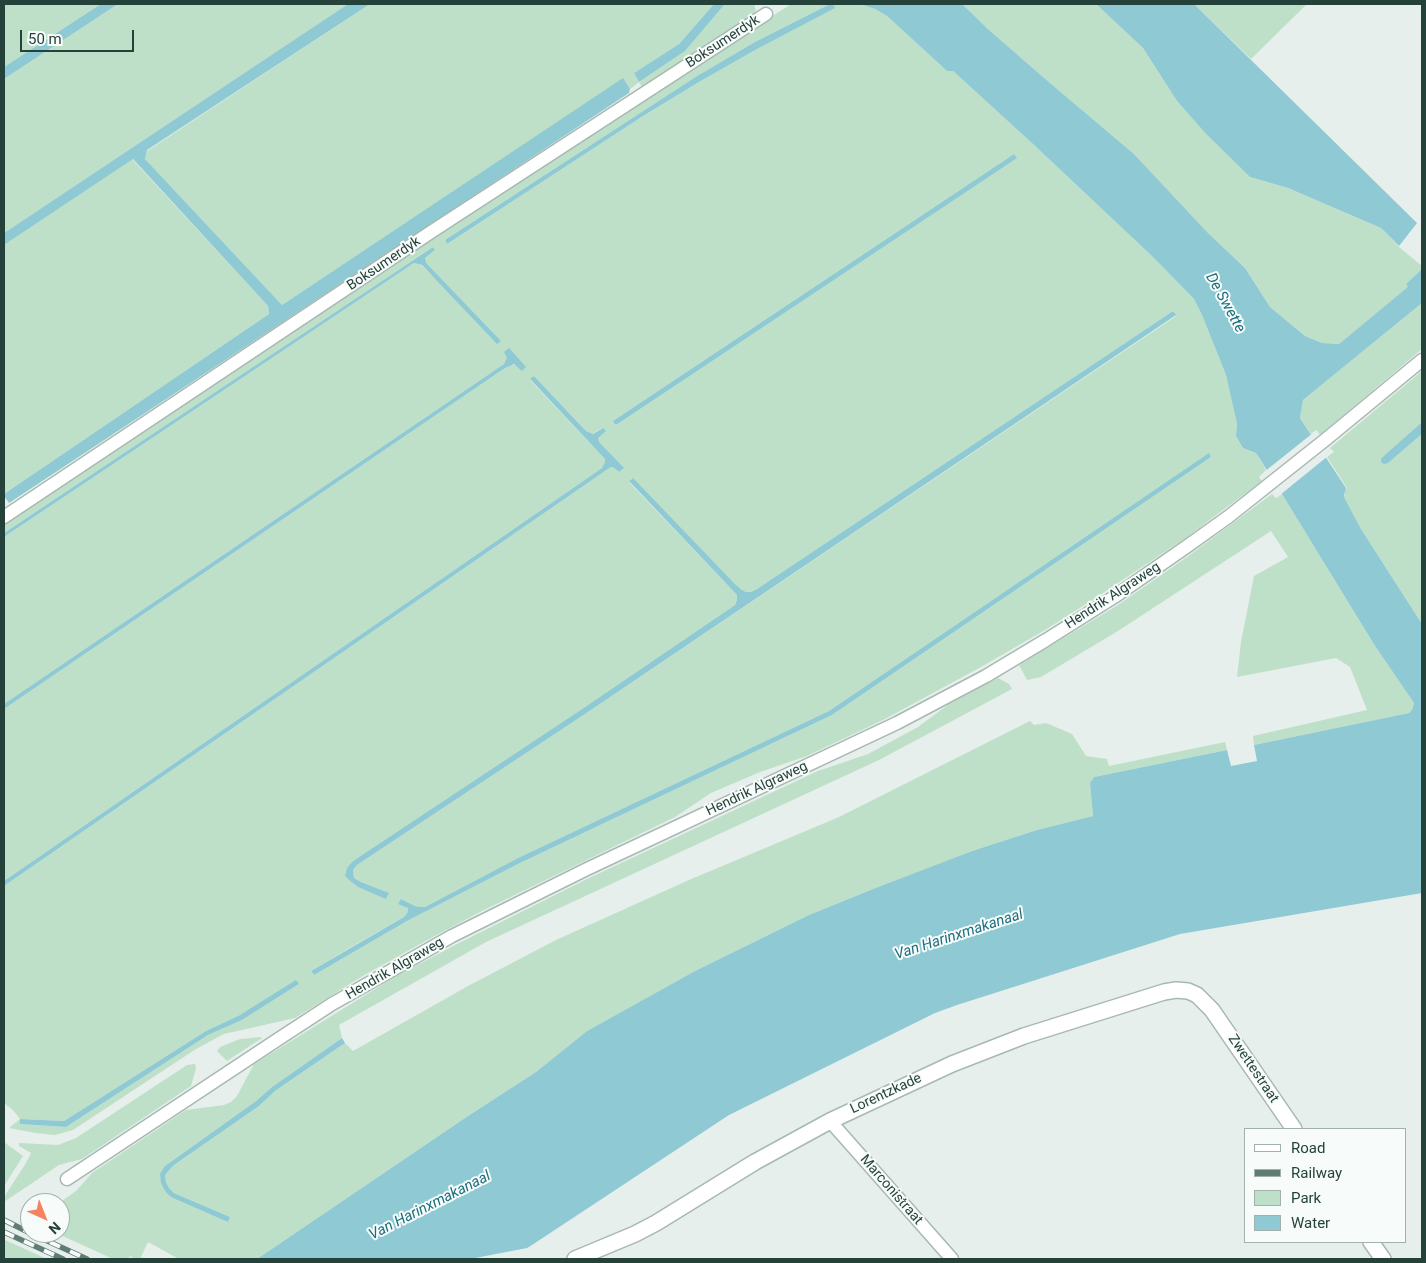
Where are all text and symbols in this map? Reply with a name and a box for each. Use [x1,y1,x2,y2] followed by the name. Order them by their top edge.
[683,12,763,72] street label: Boksumerdyk
[22,20,136,52] scale bar
[28,30,62,48] text: 50 m
[344,233,424,295] street label: Boksumerdyk
[1201,270,1249,336] water label: De Swette
[1062,559,1164,633] street label: Hendrik Algraweg
[704,758,810,820] street label: Hendrik Algraweg
[893,906,1025,964] water label: Van Harinxmakanaal
[343,934,447,1004] street label: Hendrik Algraweg
[1224,1032,1282,1106] street label: Zwettestraat
[848,1070,924,1118] street label: Lorentzkade
[1244,1128,1406,1243] legend
[1291,1139,1325,1157] text: Road
[856,1152,926,1228] street label: Marconistraat
[1291,1164,1342,1182] text: Railway
[366,1168,494,1244] water label: Van Harinxmakanaal
[1291,1189,1321,1207] text: Park
[20,1193,70,1243] north arrow
[1291,1214,1330,1232] text: Water
[46,1219,64,1237] text: N

